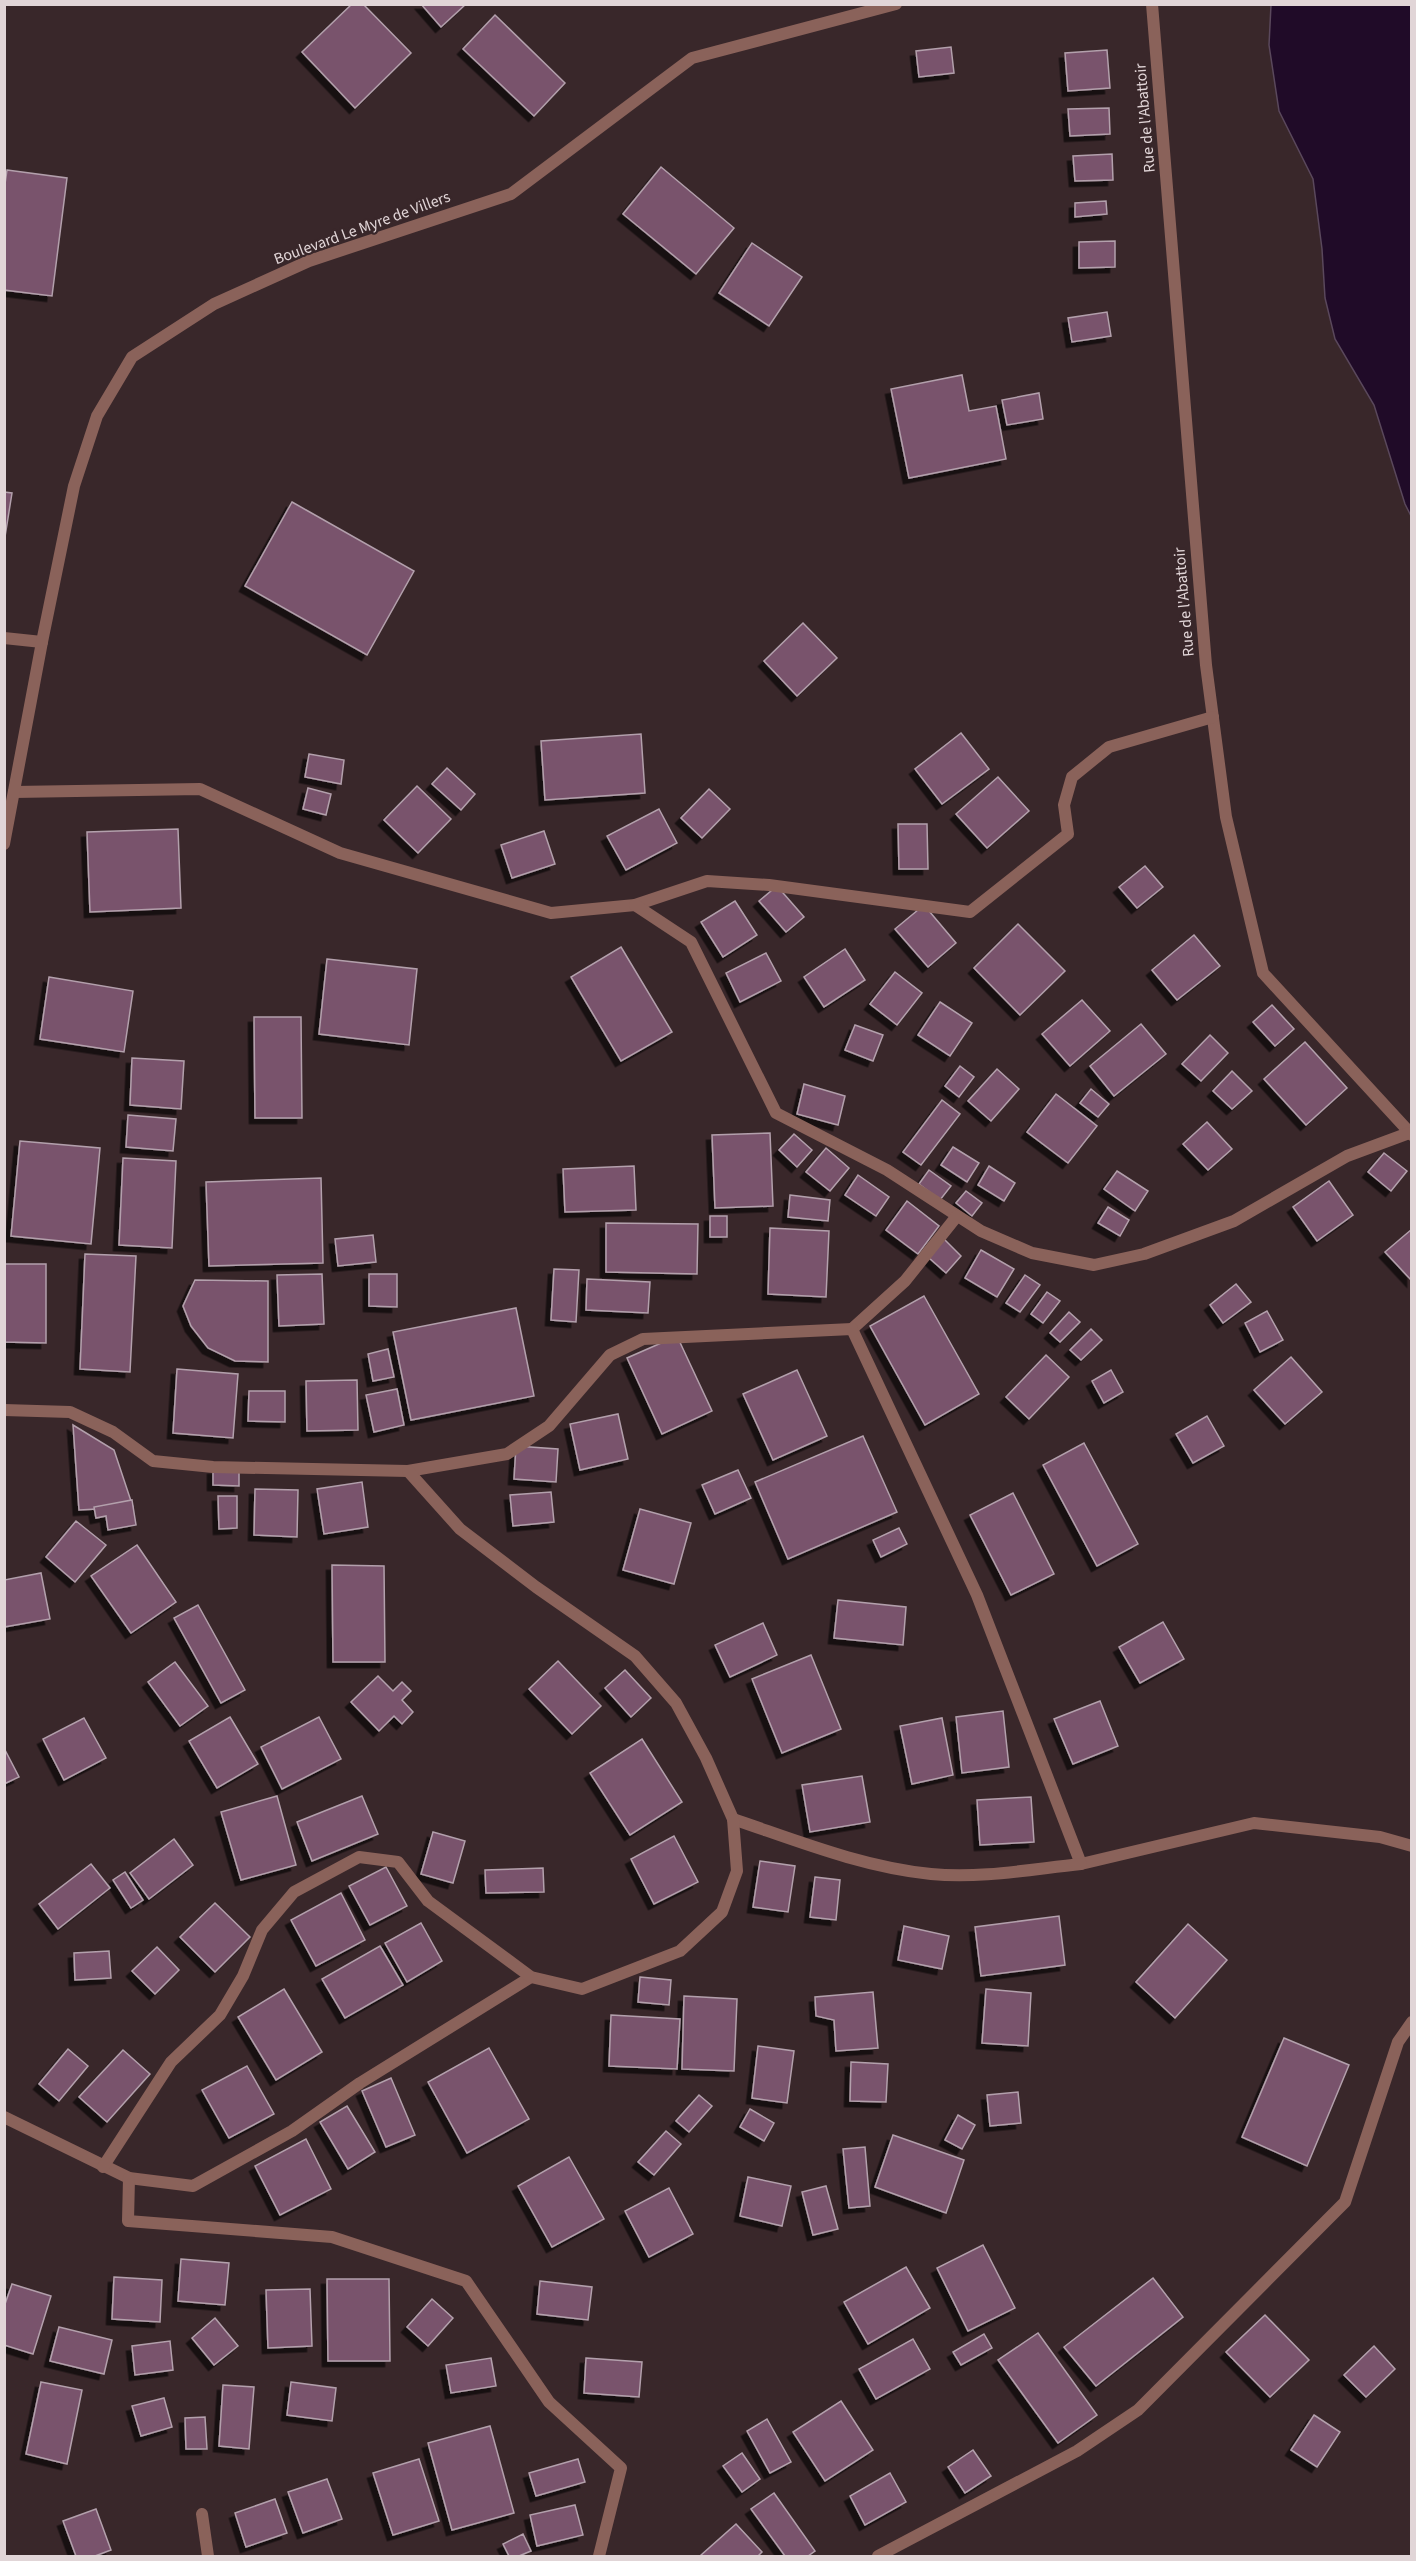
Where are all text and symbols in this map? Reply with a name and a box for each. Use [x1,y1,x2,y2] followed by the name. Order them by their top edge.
[1129,62,1161,174] street label: Rue de l'Abattoir
[271,186,454,270] street label: Boulevard Le Myre de Villers
[1168,546,1200,658] street label: Rue de l'Abattoir

